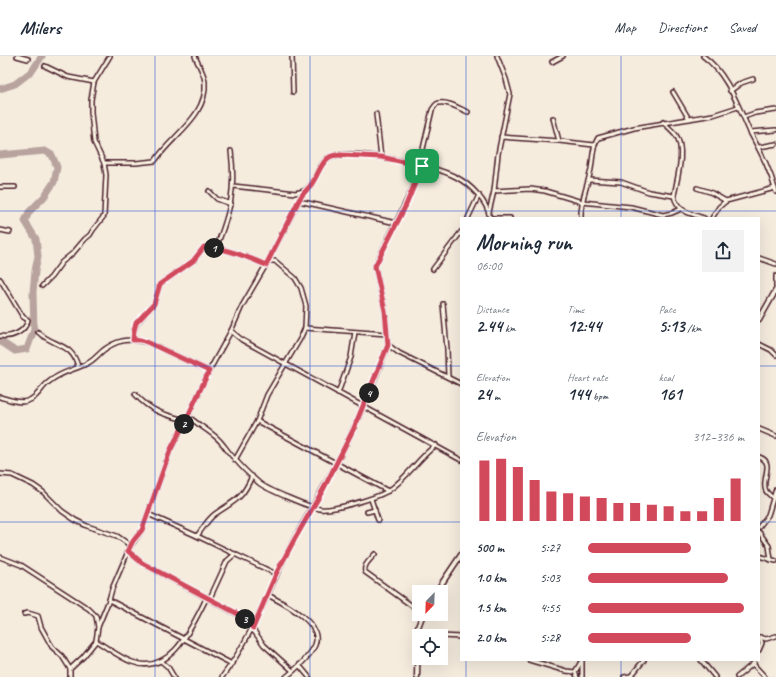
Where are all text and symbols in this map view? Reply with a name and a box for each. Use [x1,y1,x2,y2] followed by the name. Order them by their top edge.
[20,16,61,40] text: Milers
[615,19,636,36] text: Map
[658,19,707,36] text: Directions
[729,19,756,36] text: Saved
[405,149,439,183] pin
[411,155,433,177] icon: arrive
[476,229,572,257] text: Morning run
[702,230,744,272] button: share
[204,238,224,258] pin: 1
[212,241,216,255] text: 1
[476,258,502,274] text: 06:00
[476,302,509,316] text: Distance
[567,302,584,316] text: Time
[659,302,676,316] text: Pace
[476,316,502,337] text: 2.44
[567,316,601,337] text: 12:44
[659,316,685,337] text: 5:13
[502,321,516,335] text: km
[685,321,702,335] text: /km
[476,370,510,384] text: Elevation
[567,370,607,384] text: Heart rate
[659,370,673,384] text: kcal
[359,383,379,403] pin: 4
[476,384,491,405] text: 24
[567,384,590,405] text: 144
[659,384,682,405] text: 161
[367,386,371,400] text: 4
[491,389,500,403] text: m
[590,389,608,403] text: bpm
[174,414,194,434] pin: 2
[182,417,186,431] text: 2
[476,429,516,445] text: Elevation
[693,429,744,445] text: 312–336 m
[476,540,504,556] text: 500 m
[540,540,560,556] text: 5:27
[476,570,506,586] text: 1.0 km
[540,570,560,586] text: 5:03
[412,585,448,621] north arrow
[412,585,448,665] map controls
[476,600,506,616] text: 1.5 km
[540,600,560,616] text: 4:55
[235,609,255,629] pin: 3
[243,612,247,626] text: 3
[412,629,448,665] button: locate
[476,630,506,646] text: 2.0 km
[540,630,560,646] text: 5:28

